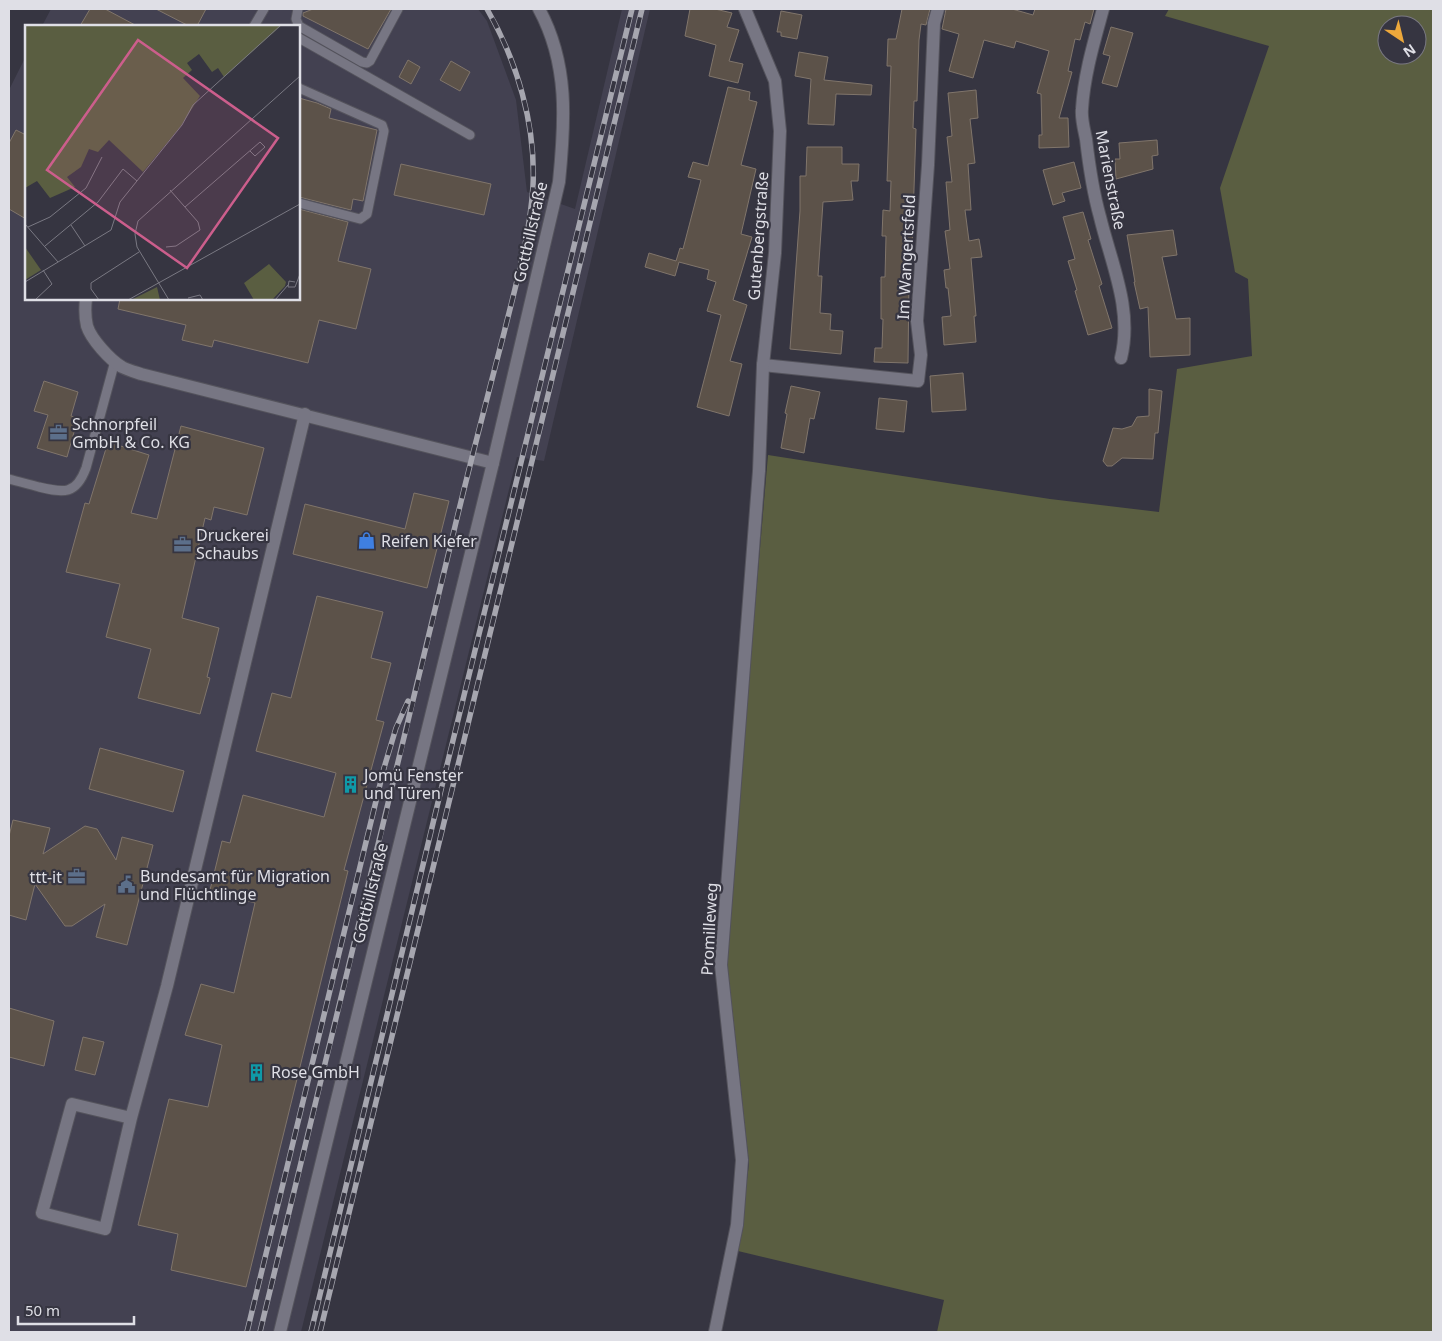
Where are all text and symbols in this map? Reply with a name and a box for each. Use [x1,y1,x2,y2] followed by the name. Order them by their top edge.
[1377,15,1427,65] north arrow
[25,25,300,300] inset map
[1400,40,1420,62] text: N
[1091,128,1131,232] street label: Marienstraße
[743,171,773,301] street label: Gutenbergstraße
[508,179,552,285] street label: Gottbillstraße
[892,194,920,320] street label: Im Wangertsfeld
[72,413,190,453] place label: Schnorpfeil GmbH & Co. KG
[48,423,68,443] office icon: Schnorpfeil GmbH & Co. KG
[196,524,269,564] place label: Druckerei Schaubs
[381,530,477,552] place label: Reifen Kiefer
[357,531,377,551] shop icon: Reifen Kiefer
[172,534,192,554] office icon: Druckerei Schaubs
[362,764,464,804] place label: Jomü Fenster und Türen
[340,774,360,794] building icon: Jomü Fenster und Türen
[347,840,393,946] street label: Gottbillstraße
[140,865,330,905] place label: Bundesamt für Migration und Flüchtlinge
[30,866,62,888] place label: ttt-it
[66,867,86,887] office icon: ttt-it
[116,875,136,895] public building icon: Bundesamt für Migration und Flüchtlinge
[696,882,722,976] street label: Promilleweg
[271,1061,360,1083] place label: Rose GmbH
[247,1062,267,1082] building icon: Rose GmbH
[18,1294,134,1326] scale bar
[25,1300,60,1320] text: 50 m

